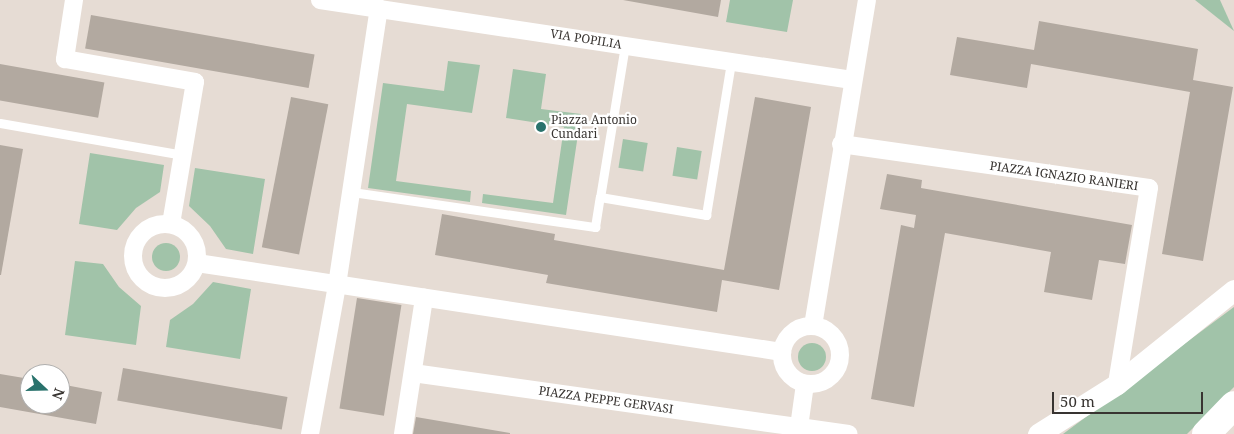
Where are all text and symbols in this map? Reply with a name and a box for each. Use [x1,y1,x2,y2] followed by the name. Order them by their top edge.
[549,26,623,52] street label: VIA POPILIA
[551,113,637,141] place label: Piazza Antonio Cundari
[535,121,547,133] marker: Piazza Antonio Cundari
[989,158,1139,194] street label: PIAZZA IGNAZIO RANIERI
[20,364,70,414] north arrow
[1054,382,1205,414] scale bar
[538,383,674,417] street label: PIAZZA PEPPE GERVASI
[48,386,69,403] text: N
[1060,391,1095,411] text: 50 m

